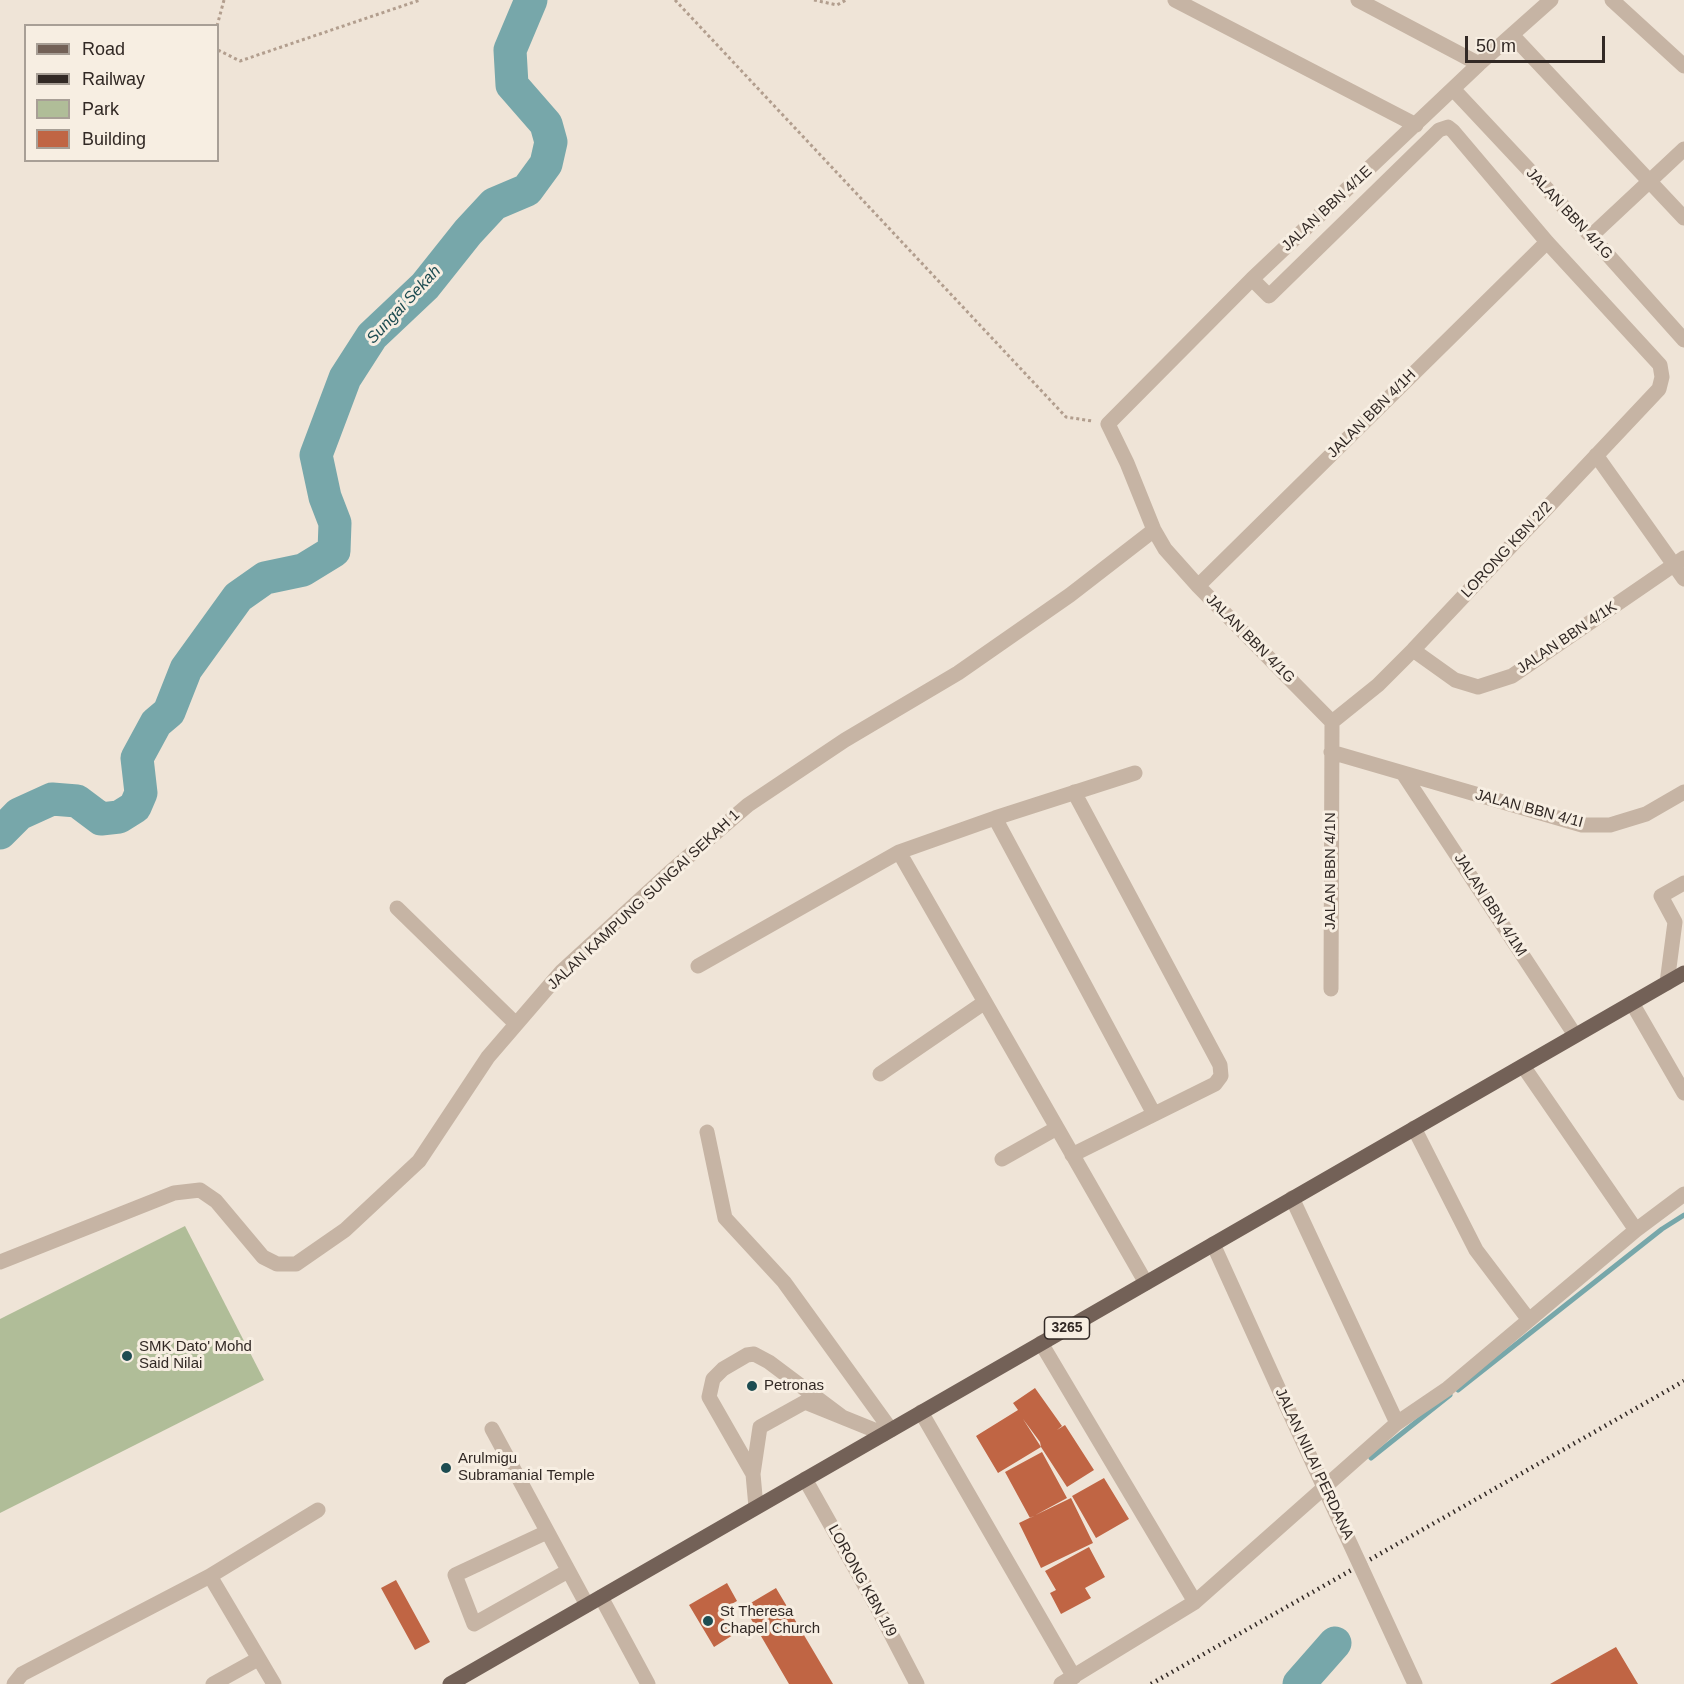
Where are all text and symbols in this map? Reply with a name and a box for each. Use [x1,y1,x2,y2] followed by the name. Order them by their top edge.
[24,24,219,162] legend
[1468,24,1608,62] scale bar
[1476,36,1516,56] text: 50 m
[82,39,125,59] text: Road
[82,69,145,89] text: Railway
[82,99,119,119] text: Park
[82,129,146,149] text: Building
[1278,163,1376,255] street label: JALAN BBN 4/1E
[1522,165,1616,263] street label: JALAN BBN 4/1G
[363,262,445,348] water label: Sungai Sekah
[1324,366,1420,462] street label: JALAN BBN 4/1H
[1458,498,1556,602] street label: LORONG KBN 2/2
[1202,591,1298,687] street label: JALAN BBN 4/1G
[1514,598,1620,678] street label: JALAN BBN 4/1K
[1473,786,1585,832] street label: JALAN BBN 4/1I
[544,806,744,994] street label: JALAN KAMPUNG SUNGAI SEKAH 1
[1322,812,1340,930] street label: JALAN BBN 4/1N
[1450,850,1530,960] street label: JALAN BBN 4/1M
[1044,1317,1090,1339] road number: 3265
[139,1338,252,1373] place label: SMK Dato' Mohd Said Nilai
[120,1349,134,1363] marker: SMK Dato' Mohd Said Nilai
[764,1377,824,1395] place label: Petronas
[745,1379,759,1393] marker: Petronas
[1271,1385,1357,1543] street label: JALAN NILAI PERDANA
[458,1450,595,1485] place label: Arulmigu Subramanial Temple
[439,1461,453,1475] marker: Arulmigu Subramanial Temple
[824,1522,900,1640] street label: LORONG KBN 1/9
[720,1603,820,1638] place label: St Theresa Chapel Church
[701,1614,715,1628] marker: St Theresa Chapel Church

